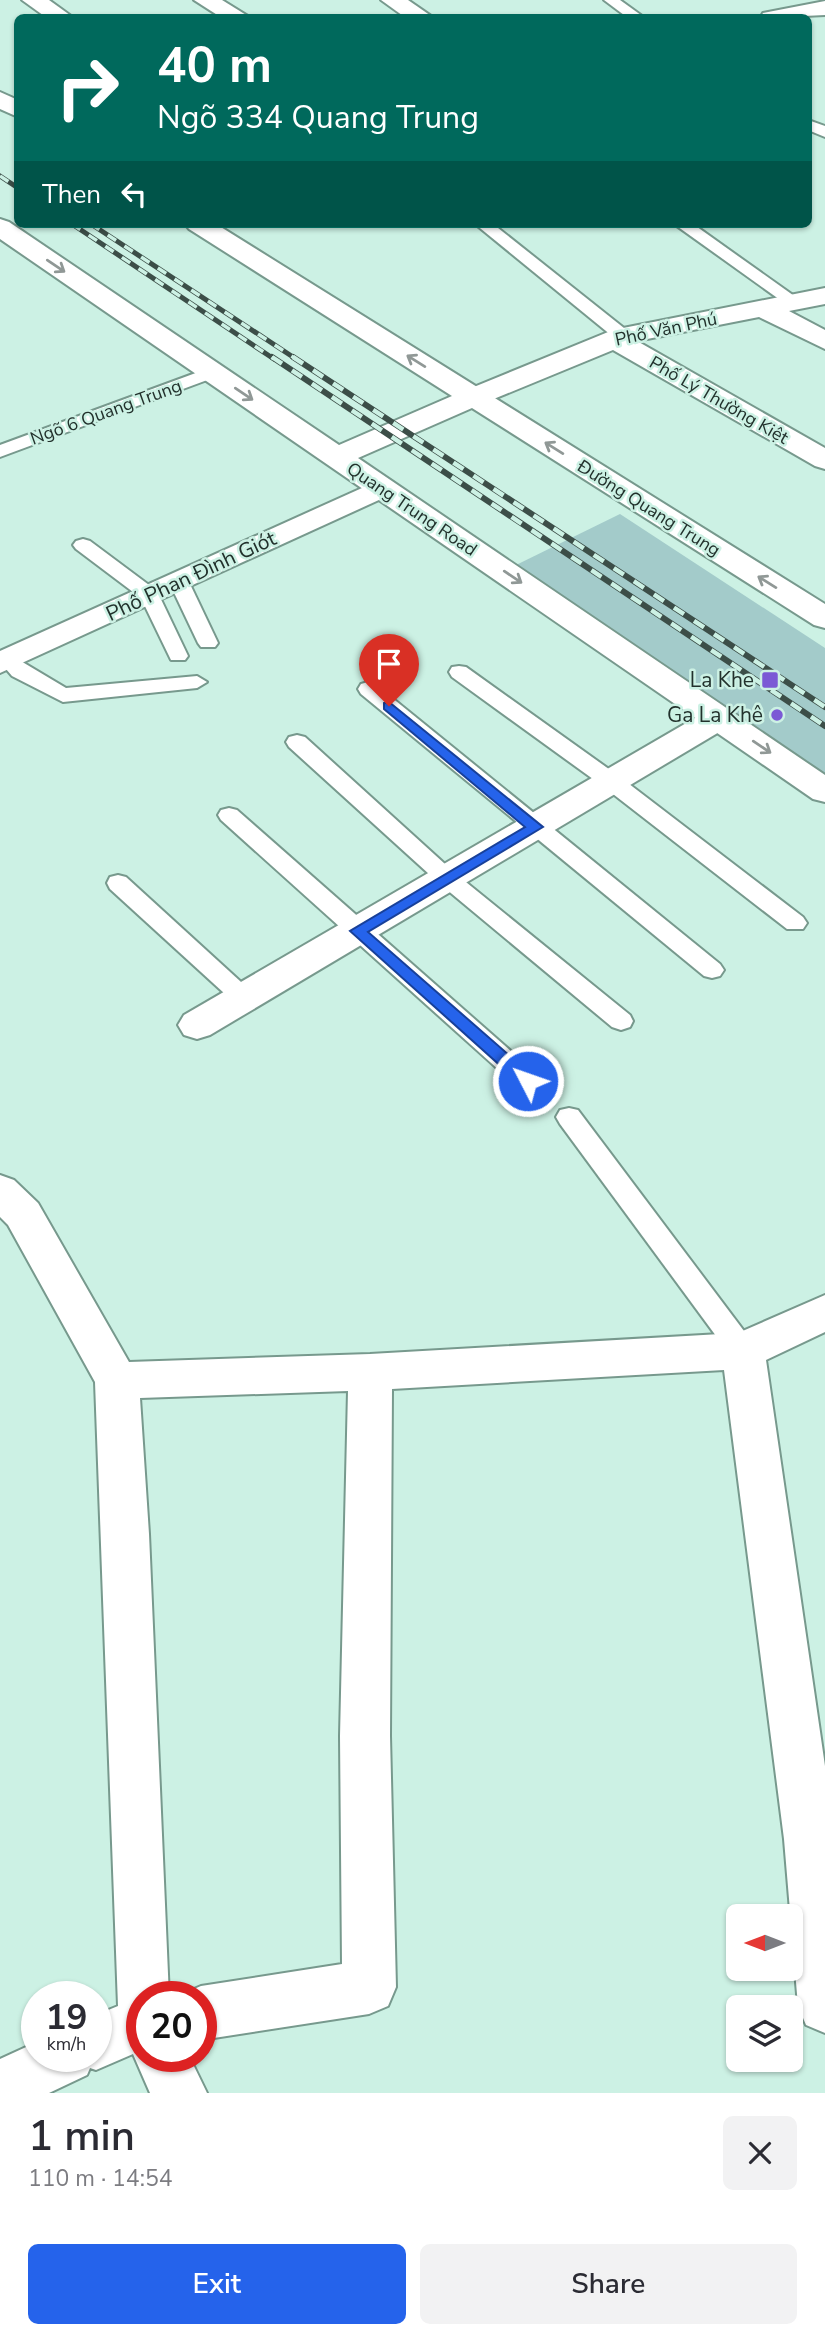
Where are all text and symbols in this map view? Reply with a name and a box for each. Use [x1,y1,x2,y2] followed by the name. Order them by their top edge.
[157,32,272,99] text: 40 m
[42,42,133,133] icon: right
[157,96,479,139] text: Ngõ 334 Quang Trung
[115,175,153,213] icon: left
[42,177,101,212] text: Then
[46,258,65,273] one-way arrow
[613,306,719,352] street label: Phố Văn Phú
[645,350,794,450] street label: Phố Lý Thường Kiệt
[406,353,426,367] one-way arrow
[27,373,185,451] street label: Ngõ 6 Quang Trung
[234,387,253,401] one-way arrow
[545,440,564,455] one-way arrow
[572,454,725,562] street label: Đường Quang Trung
[342,457,482,561] street label: Quang Trung Road
[101,524,281,628] street label: Phố Phan Đình Giót
[503,570,522,585] one-way arrow
[758,574,778,588] one-way arrow
[359,634,419,706] pin
[370,645,408,683] icon: arrive
[690,666,754,694] place label: La Khe
[760,670,780,690] marker: La Khe
[667,701,763,729] place label: Ga La Khê
[769,707,785,723] marker: Ga La Khê
[751,740,771,754] one-way arrow
[491,1044,565,1118] position arrow
[726,1904,803,1981] north arrow
[726,1904,803,2072] map controls
[126,1981,217,2072] speed limit sign: 20
[45,1994,88,2041] text: 19
[726,1995,803,2072] button: layers
[47,2032,86,2056] text: km/h
[28,2108,135,2165] text: 1 min
[723,2116,797,2190] button: close
[28,2163,173,2194] text: 110 m · 14:54
[28,2244,406,2324] button: Exit
[420,2244,797,2324] button: Share

